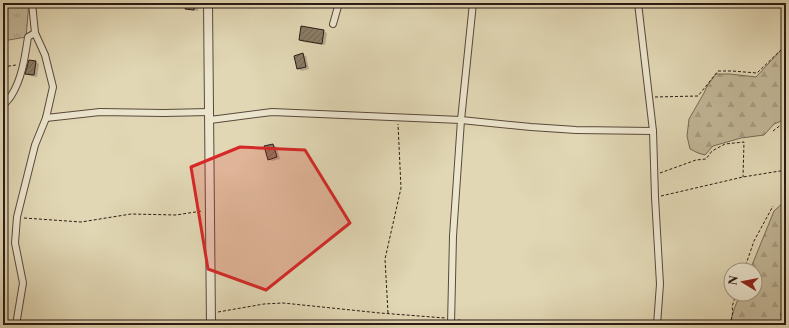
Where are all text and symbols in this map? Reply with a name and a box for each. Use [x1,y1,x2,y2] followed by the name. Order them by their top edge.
[723,262,763,302] north arrow
[725,274,741,286] text: N

